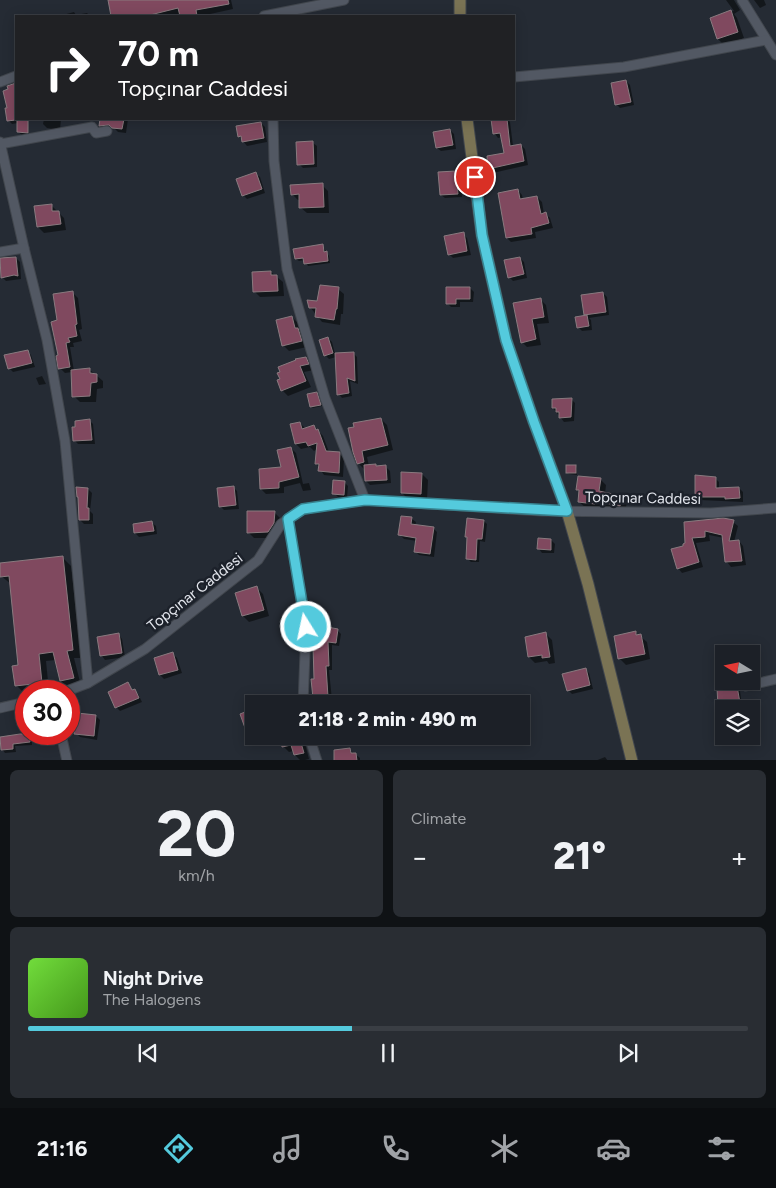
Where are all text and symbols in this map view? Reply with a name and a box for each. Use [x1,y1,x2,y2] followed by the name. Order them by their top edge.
[118,33,199,75] text: 70 m
[35,35,100,100] icon: right
[118,75,288,102] text: Topçınar Caddesi
[454,156,496,198] pin
[461,163,489,191] icon: arrive
[585,488,701,508] street label: Topçınar Caddesi
[144,549,246,635] street label: Topçınar Caddesi
[279,600,331,652] position arrow
[715,645,760,690] north arrow
[715,645,760,745] map controls
[15,680,80,745] speed limit sign: 30
[715,700,760,745] button: layers
[298,708,477,731] text: 21:18 · 2 min · 490 m
[157,794,236,872] text: 20
[411,809,466,828] text: Climate
[553,833,606,879] text: 21°
[411,840,428,874] text: −
[731,840,748,874] text: +
[178,866,215,885] text: km/h
[103,967,203,990] text: Night Drive
[103,990,201,1009] text: The Halogens
[134,1039,162,1067] icon: previous
[374,1039,402,1067] icon: pause
[614,1039,642,1067] icon: next
[161,1131,196,1166] icon: directions
[270,1131,305,1166] icon: music
[378,1131,413,1166] icon: phone
[487,1131,522,1166] icon: climate
[596,1131,631,1166] icon: car
[704,1131,739,1166] icon: filters
[37,1135,88,1162] text: 21:16

